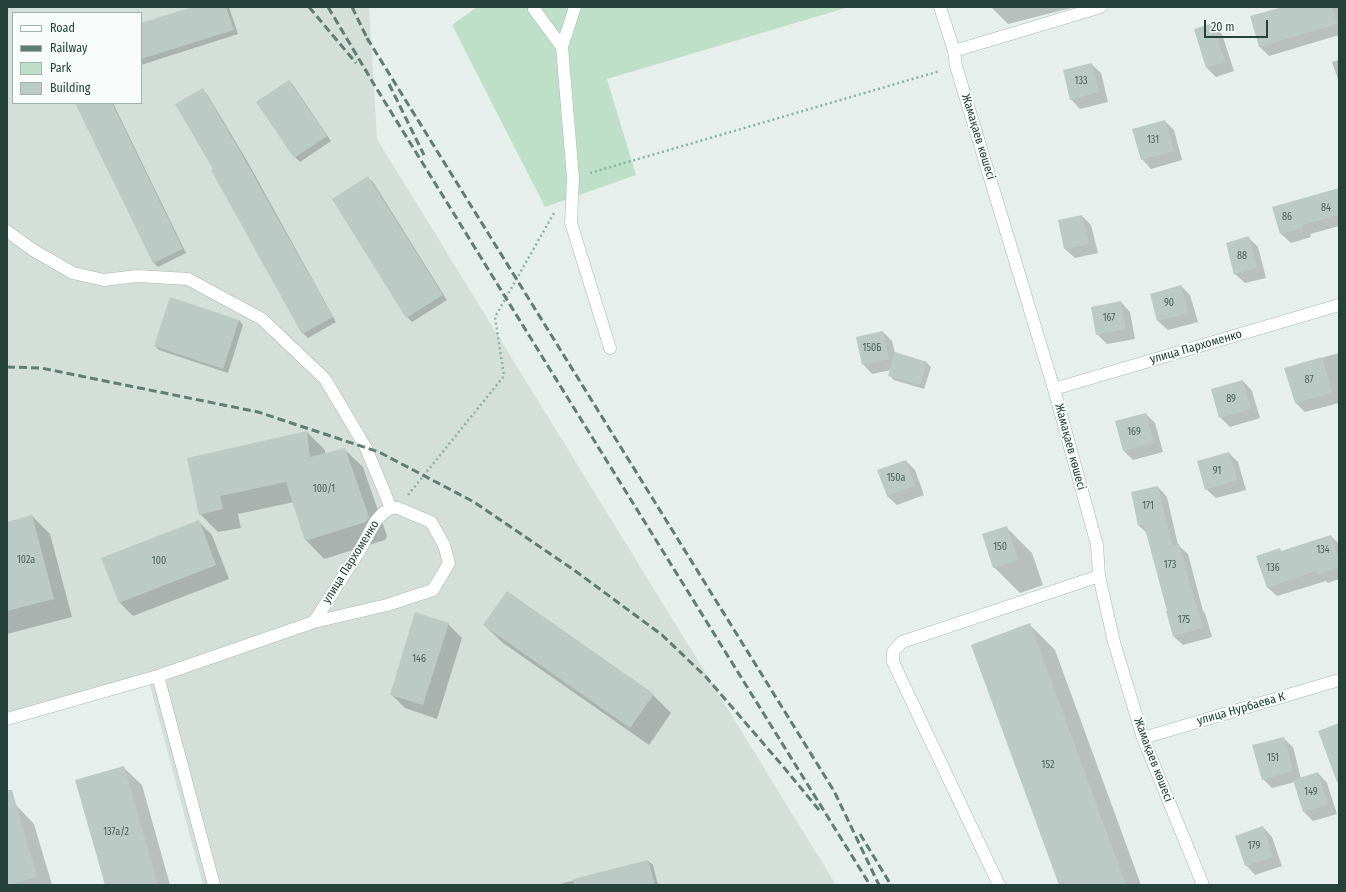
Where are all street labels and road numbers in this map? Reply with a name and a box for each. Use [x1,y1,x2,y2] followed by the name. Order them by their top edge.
[958,92,998,182] street label: Жамақаев көшесі
[1148,327,1244,367] street label: улица Пархоменко
[1052,402,1088,492] street label: Жамақаев көшесі
[320,518,382,606] street label: улица Пархоменко
[1195,690,1287,728] street label: улица Нурбаева К
[1130,716,1176,804] street label: Жамақаев көшесі

